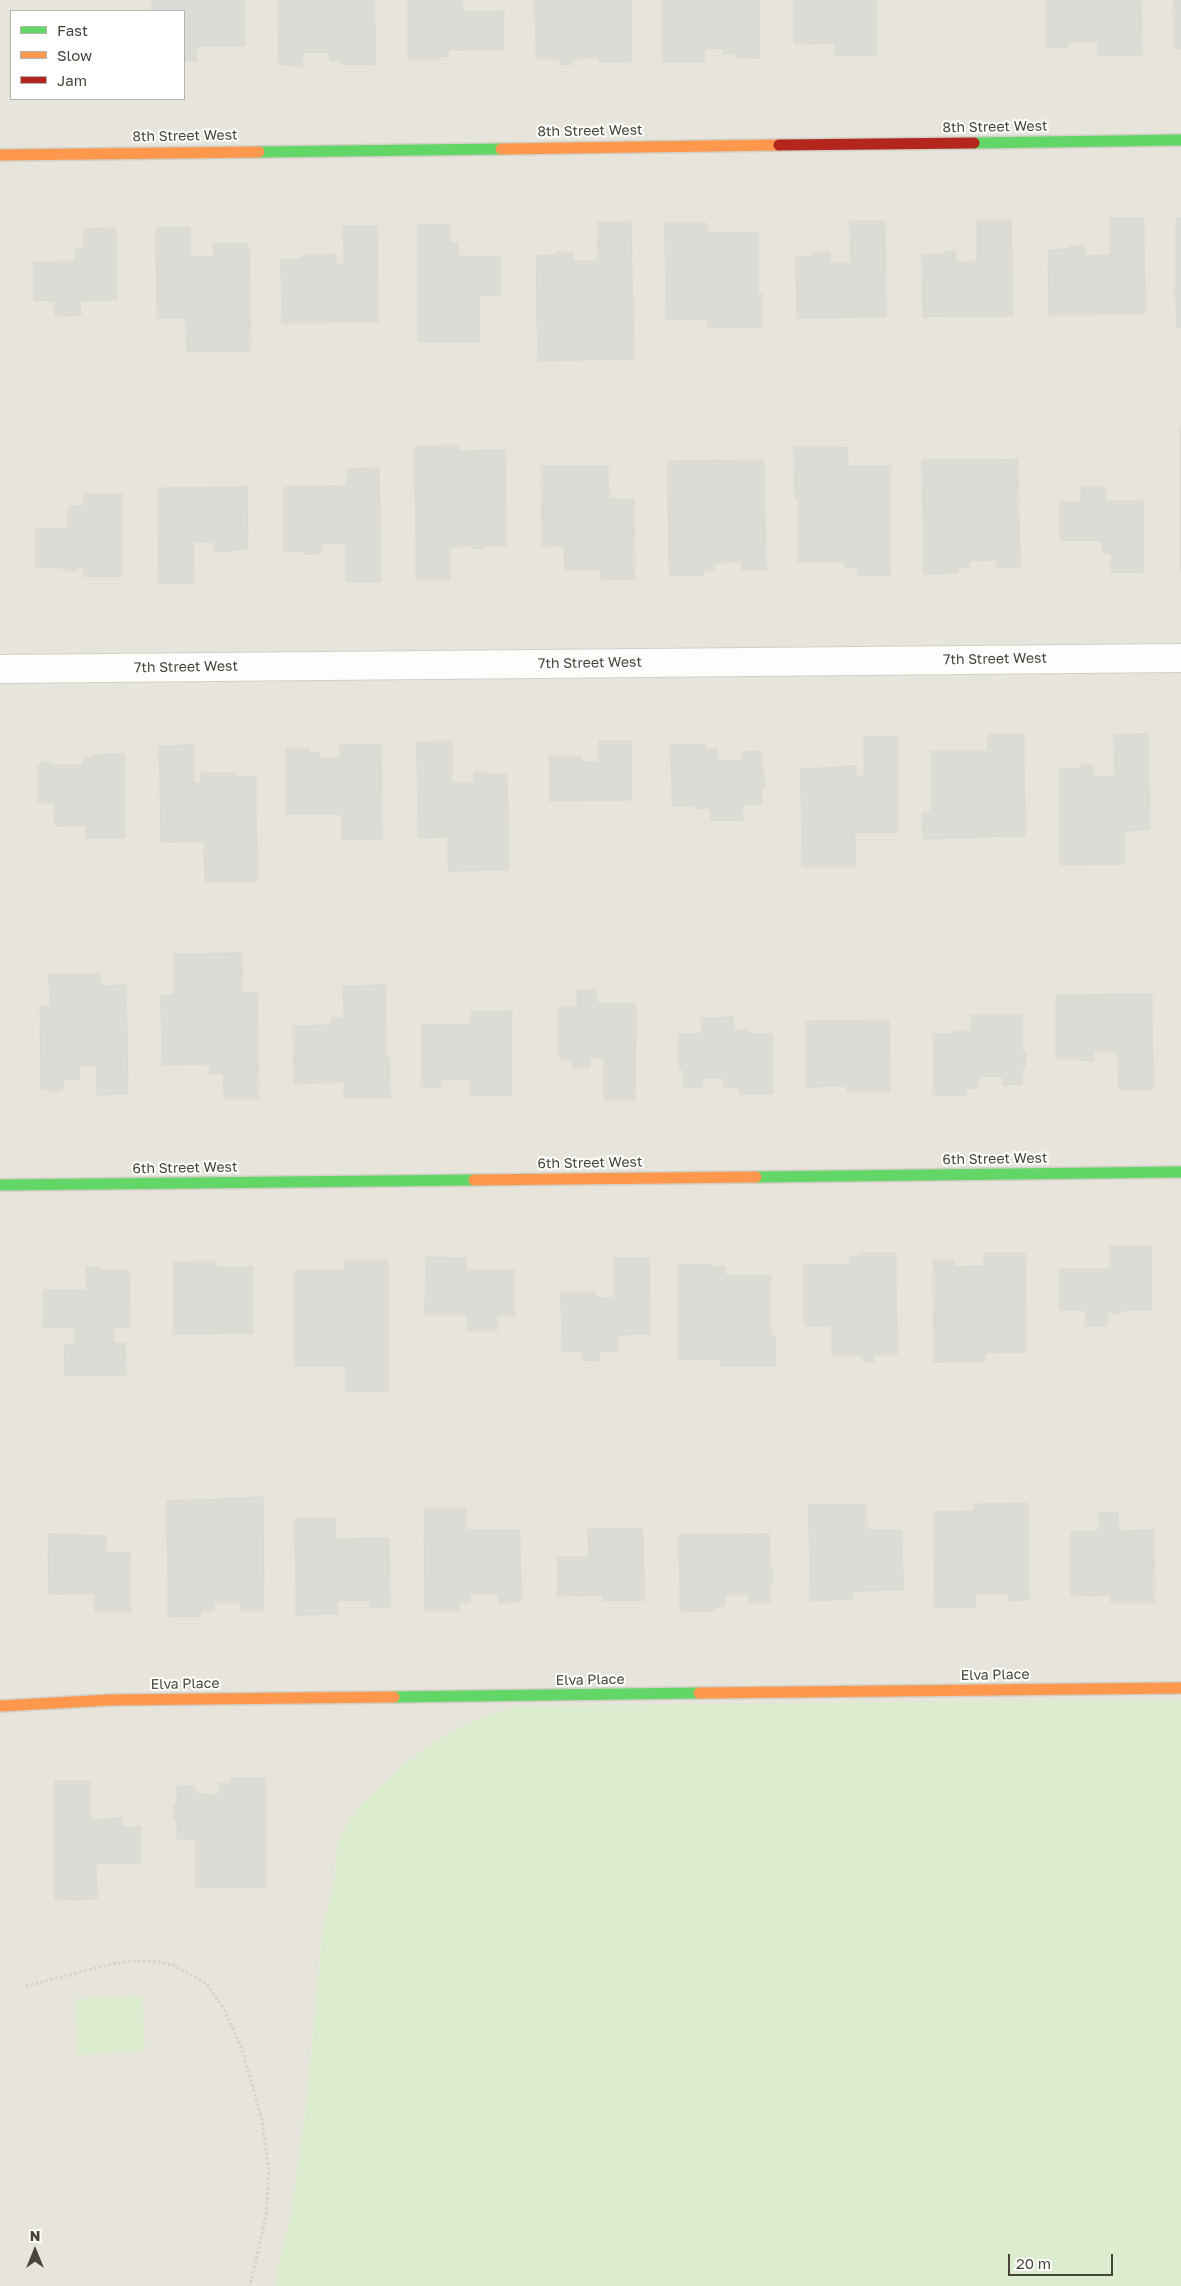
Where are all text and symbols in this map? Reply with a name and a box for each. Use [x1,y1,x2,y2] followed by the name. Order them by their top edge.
[10,10,185,100] legend
[57,21,88,39] text: Fast
[57,46,92,64] text: Slow
[57,71,87,89] text: Jam
[942,118,1048,136] street label: 8th Street West
[537,122,643,140] street label: 8th Street West
[132,127,238,145] street label: 8th Street West
[943,650,1047,668] street label: 7th Street West
[538,654,642,672] street label: 7th Street West
[134,658,238,676] street label: 7th Street West
[942,1150,1048,1168] street label: 6th Street West
[537,1154,643,1172] street label: 6th Street West
[132,1159,238,1177] street label: 6th Street West
[960,1666,1030,1684] street label: Elva Place
[555,1671,625,1689] street label: Elva Place
[150,1675,220,1693] street label: Elva Place
[10,2226,60,2276] north arrow
[30,2227,40,2244] text: N
[1011,2244,1116,2276] scale bar
[1016,2254,1051,2272] text: 20 m

